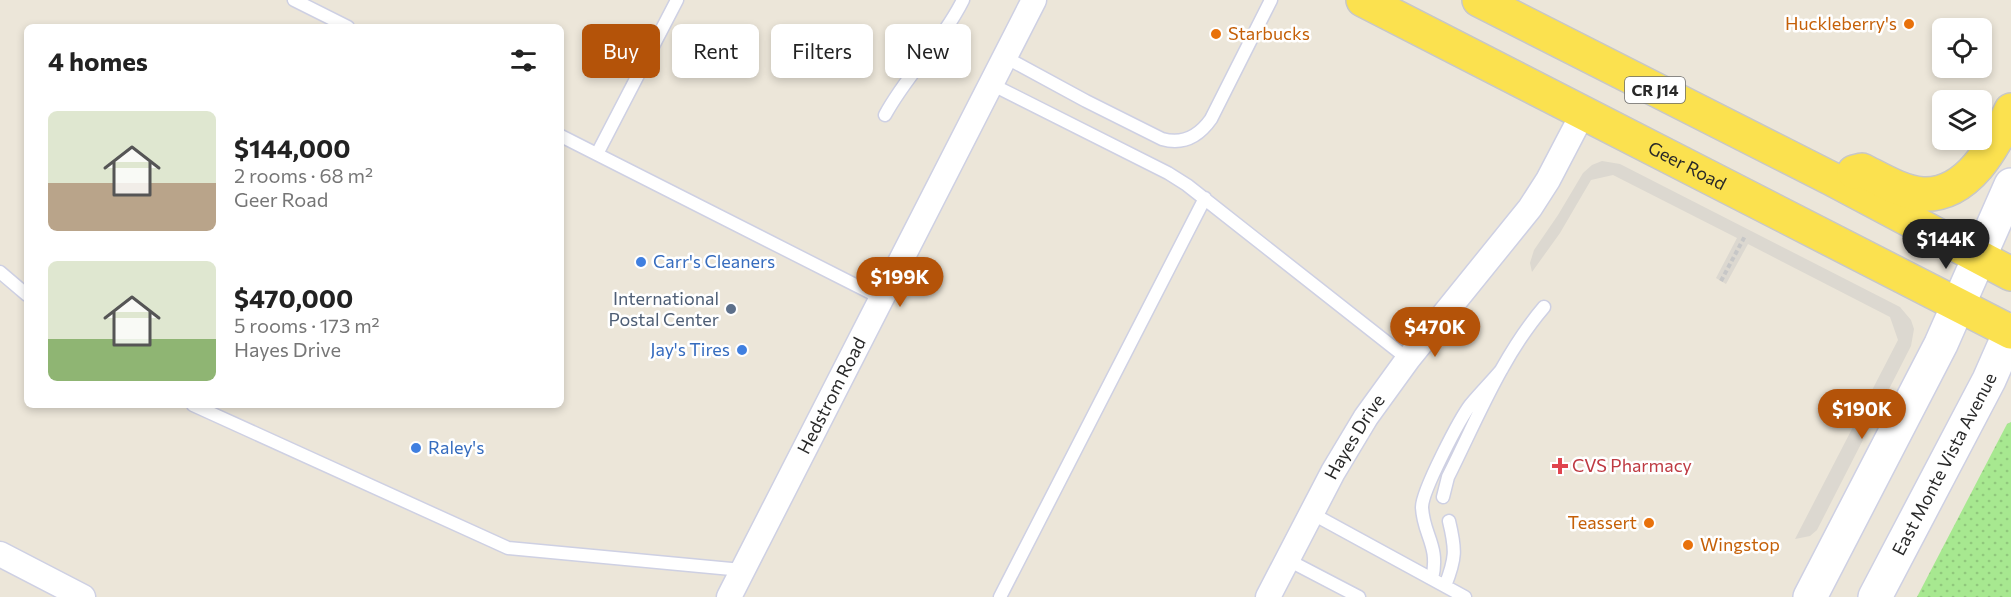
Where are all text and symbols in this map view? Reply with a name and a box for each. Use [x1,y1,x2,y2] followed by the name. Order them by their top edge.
[1785,12,1897,34] place label: Huckleberry's
[1902,17,1916,31] marker: Huckleberry's
[1932,18,1992,150] map controls
[1932,18,1992,78] button: locate
[1228,22,1310,44] place label: Starbucks
[582,24,660,78] chip: Buy
[672,24,759,78] chip: Rent
[771,24,873,78] chip: Filters
[885,24,971,78] chip: New
[1209,27,1223,41] marker: Starbucks
[507,44,540,77] icon: filters
[48,45,148,76] text: 4 homes
[1625,77,1685,103] road number: CR J14
[1932,90,1992,150] button: layers
[234,132,350,163] text: $144,000
[96,135,168,207] icon: home
[1645,136,1730,194] street label: Geer Road
[234,163,373,187] text: 2 rooms · 68 m²
[234,187,328,211] text: Geer Road
[1904,219,1988,270] pin: $144K
[1916,226,1976,250] text: $144K
[653,250,775,272] place label: Carr's Cleaners
[634,255,648,269] marker: Carr's Cleaners
[858,257,942,308] pin: $199K
[870,264,930,288] text: $199K
[234,282,353,313] text: $470,000
[96,285,168,357] icon: home
[608,287,719,330] place label: International Postal Center
[724,302,738,316] marker: International Postal Center
[1393,307,1477,358] pin: $470K
[234,313,380,337] text: 5 rooms · 173 m²
[1404,314,1466,338] text: $470K
[792,333,870,457] street label: Hedstrom Road
[234,337,341,361] text: Hayes Drive
[650,338,730,360] place label: Jay's Tires
[735,343,749,357] marker: Jay's Tires
[1887,369,2001,559] street label: East Monte Vista Avenue
[1820,389,1904,440] pin: $190K
[1319,390,1389,483] street label: Hayes Drive
[1832,396,1892,420] text: $190K
[428,436,484,458] place label: Raley's
[409,441,423,455] marker: Raley's
[1572,454,1692,476] place label: CVS Pharmacy
[1553,459,1567,473] marker: CVS Pharmacy
[1568,511,1637,533] place label: Teassert
[1642,516,1656,530] marker: Teassert
[1700,533,1780,555] place label: Wingstop
[1681,538,1695,552] marker: Wingstop

